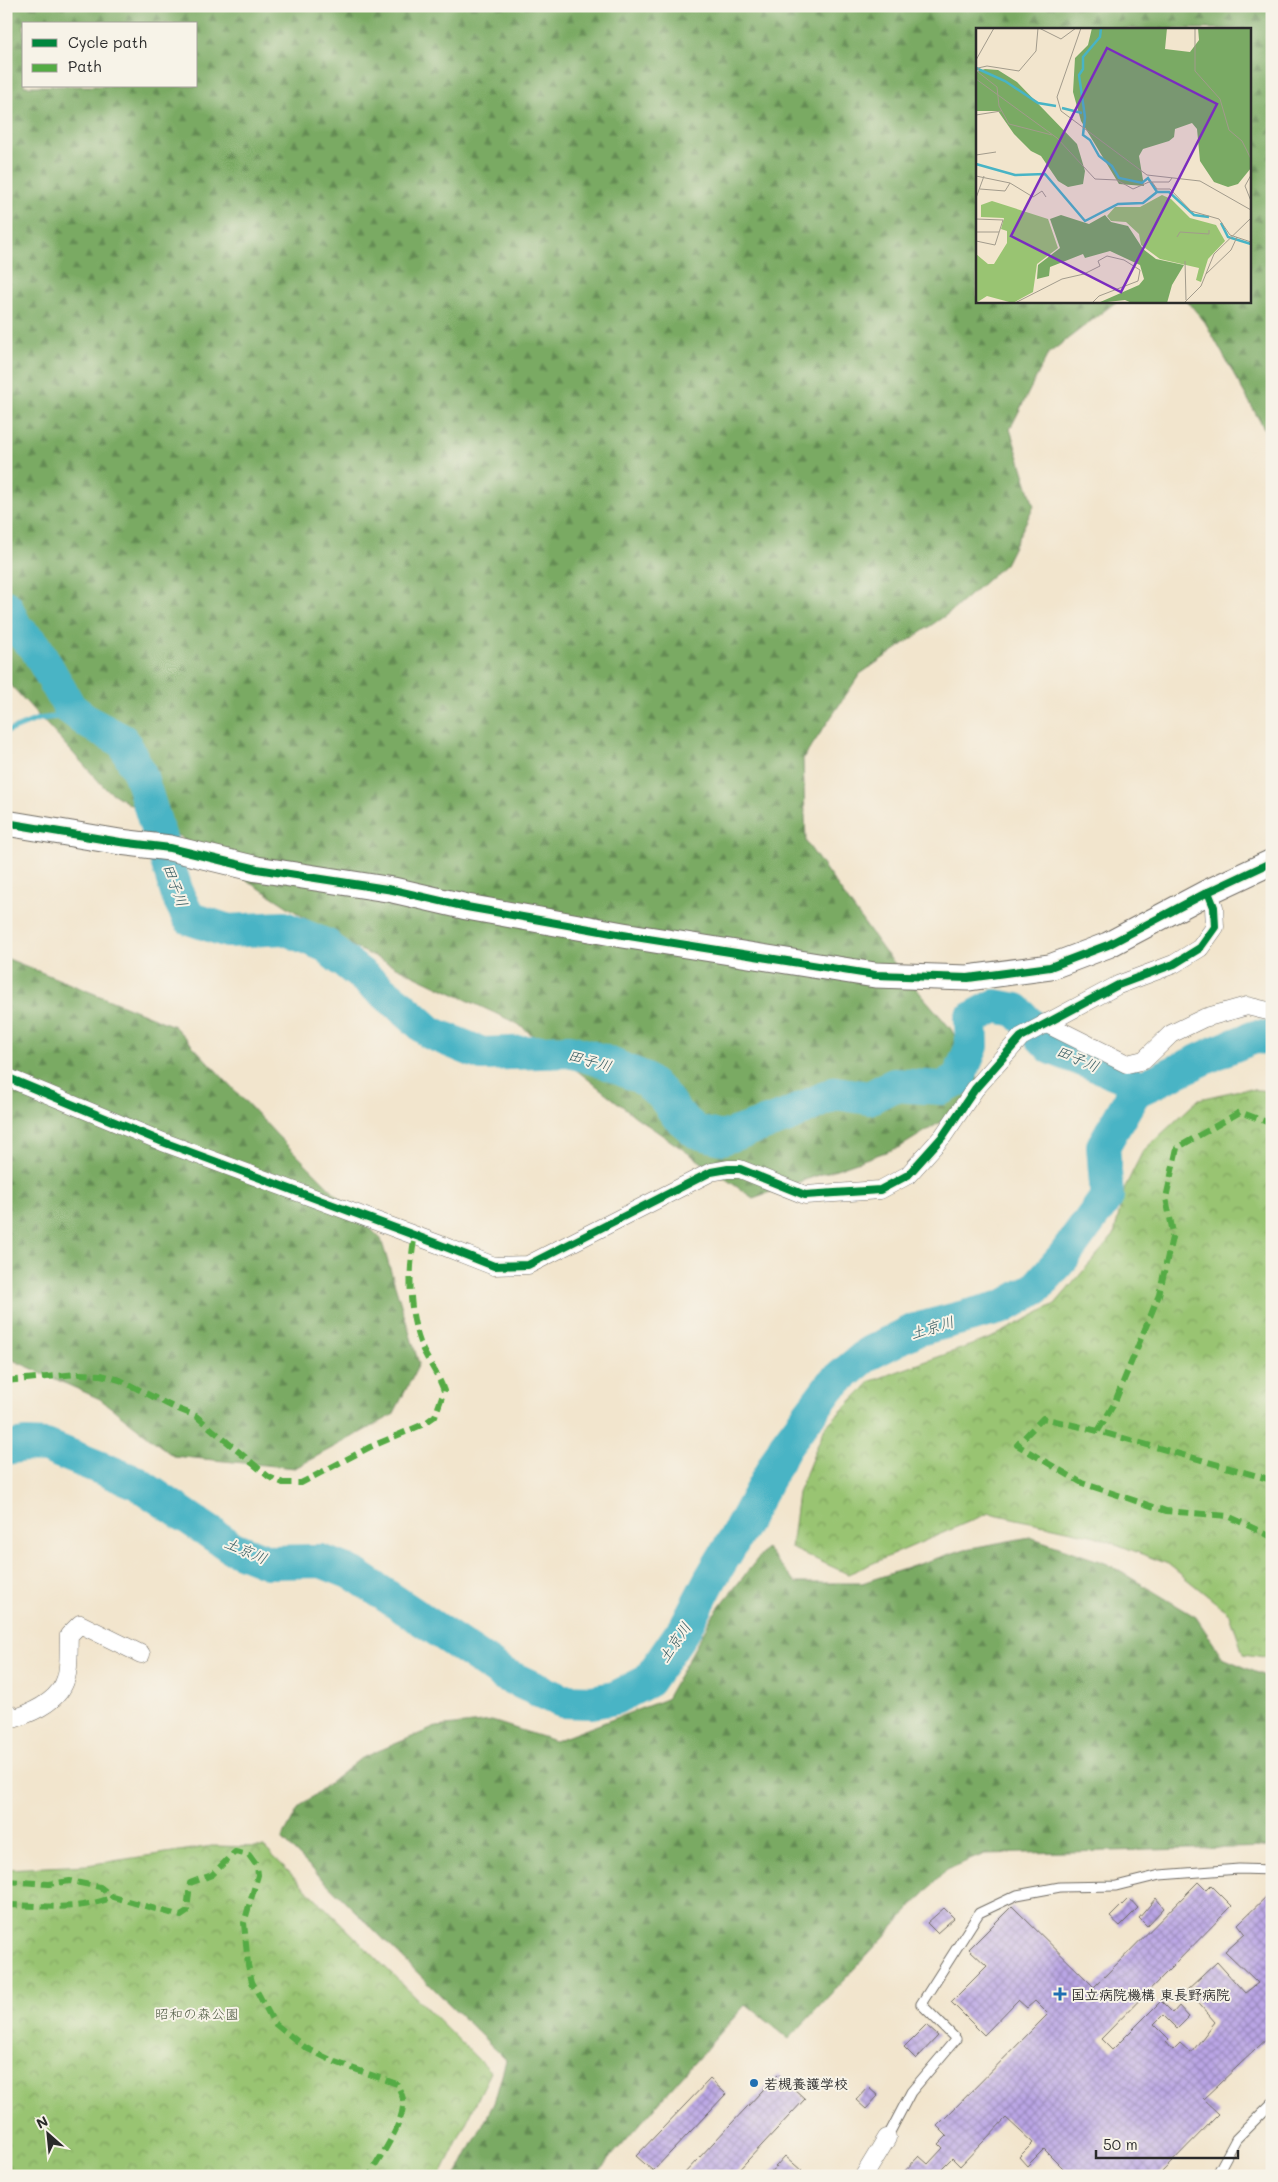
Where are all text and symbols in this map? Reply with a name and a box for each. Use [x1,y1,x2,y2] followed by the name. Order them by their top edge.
[22,22,198,88] legend
[976,28,1250,302] inset map
[68,32,147,52] text: Cycle path
[68,56,102,76] text: Path
[159,860,193,910] water label: 田子川
[1053,1040,1103,1076] water label: 田子川
[566,1044,614,1076] water label: 田子川
[908,1311,956,1343] water label: 土京川
[221,1532,271,1568] water label: 土京川
[653,1618,695,1666] water label: 土京川
[1071,1985,1230,2004] place label: 国立病院機構 東長野病院
[1053,1987,1067,2001] marker: 国立病院機構 東長野病院
[155,2004,239,2023] park label: 昭和の森公園
[764,2074,848,2093] place label: 若槻養護学校
[748,2077,760,2089] marker: 若槻養護学校
[22,2110,72,2160] north arrow
[33,2111,51,2133] text: N
[1096,2127,1238,2159] scale bar
[1103,2134,1138,2154] text: 50 m

